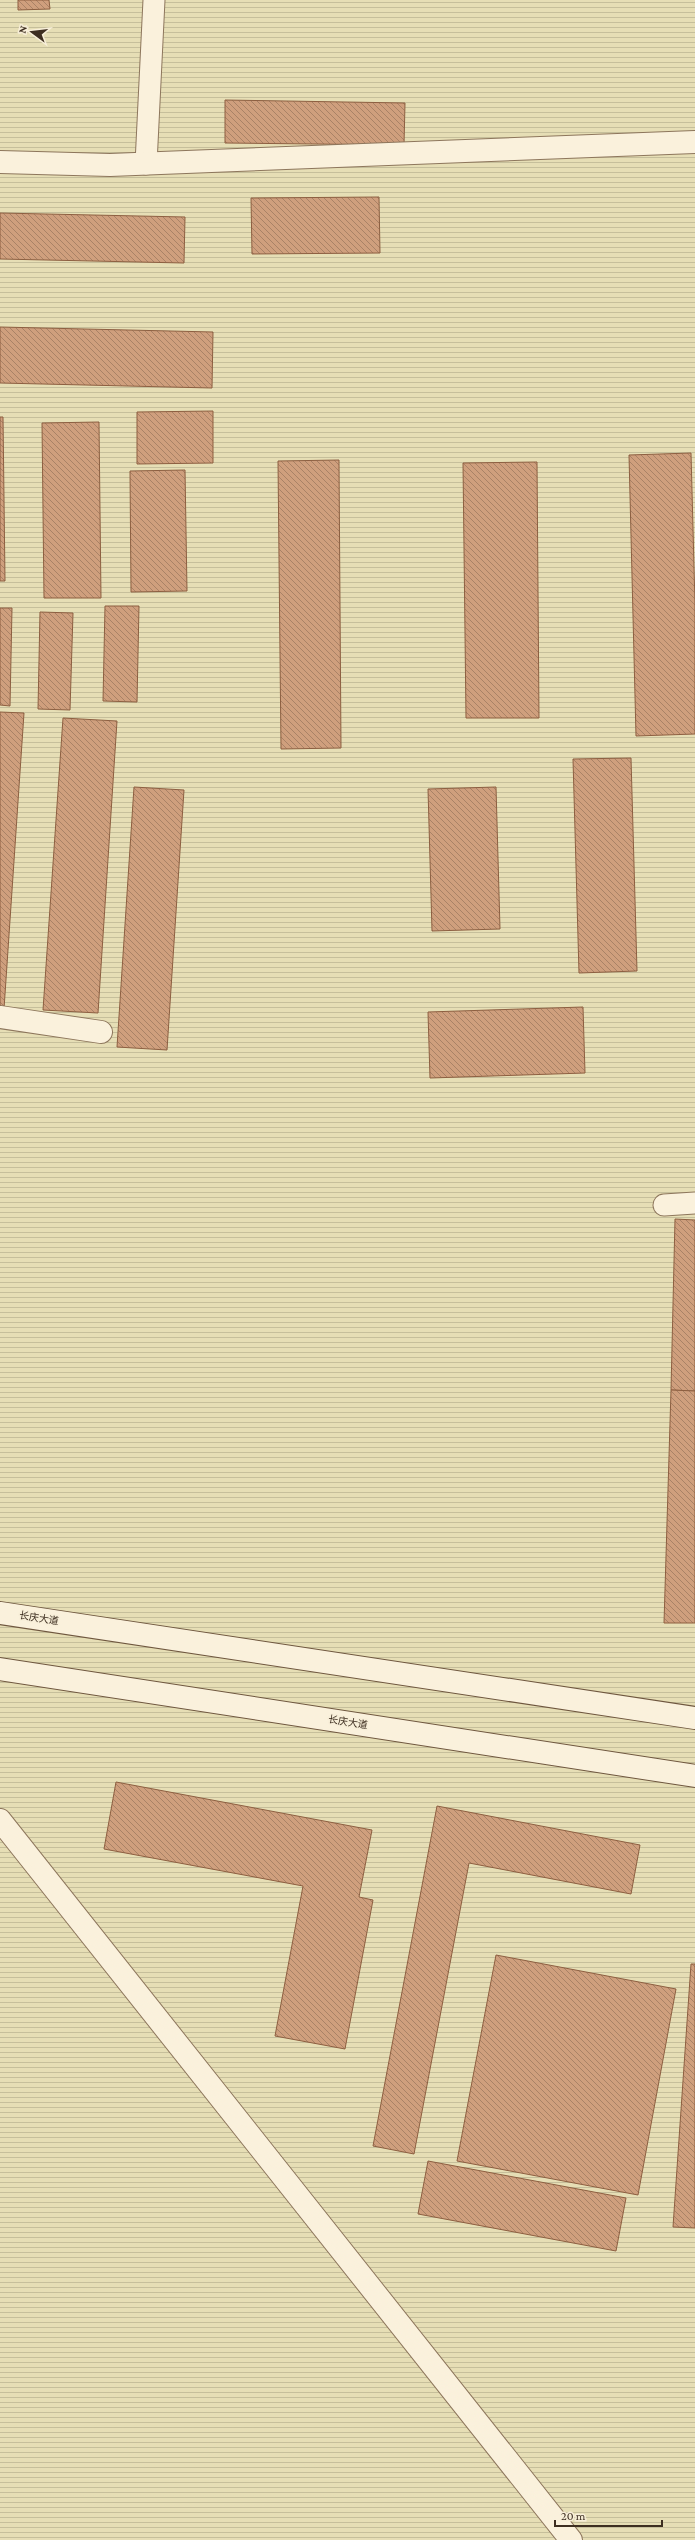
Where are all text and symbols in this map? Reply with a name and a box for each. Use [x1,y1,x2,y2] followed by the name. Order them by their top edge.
[12,12,52,52] north arrow
[16,24,29,35] text: N
[18,1609,60,1627] street label: 长庆大道
[327,1713,369,1731] street label: 长庆大道
[555,2502,662,2528] scale bar
[561,2509,586,2523] text: 20 m

